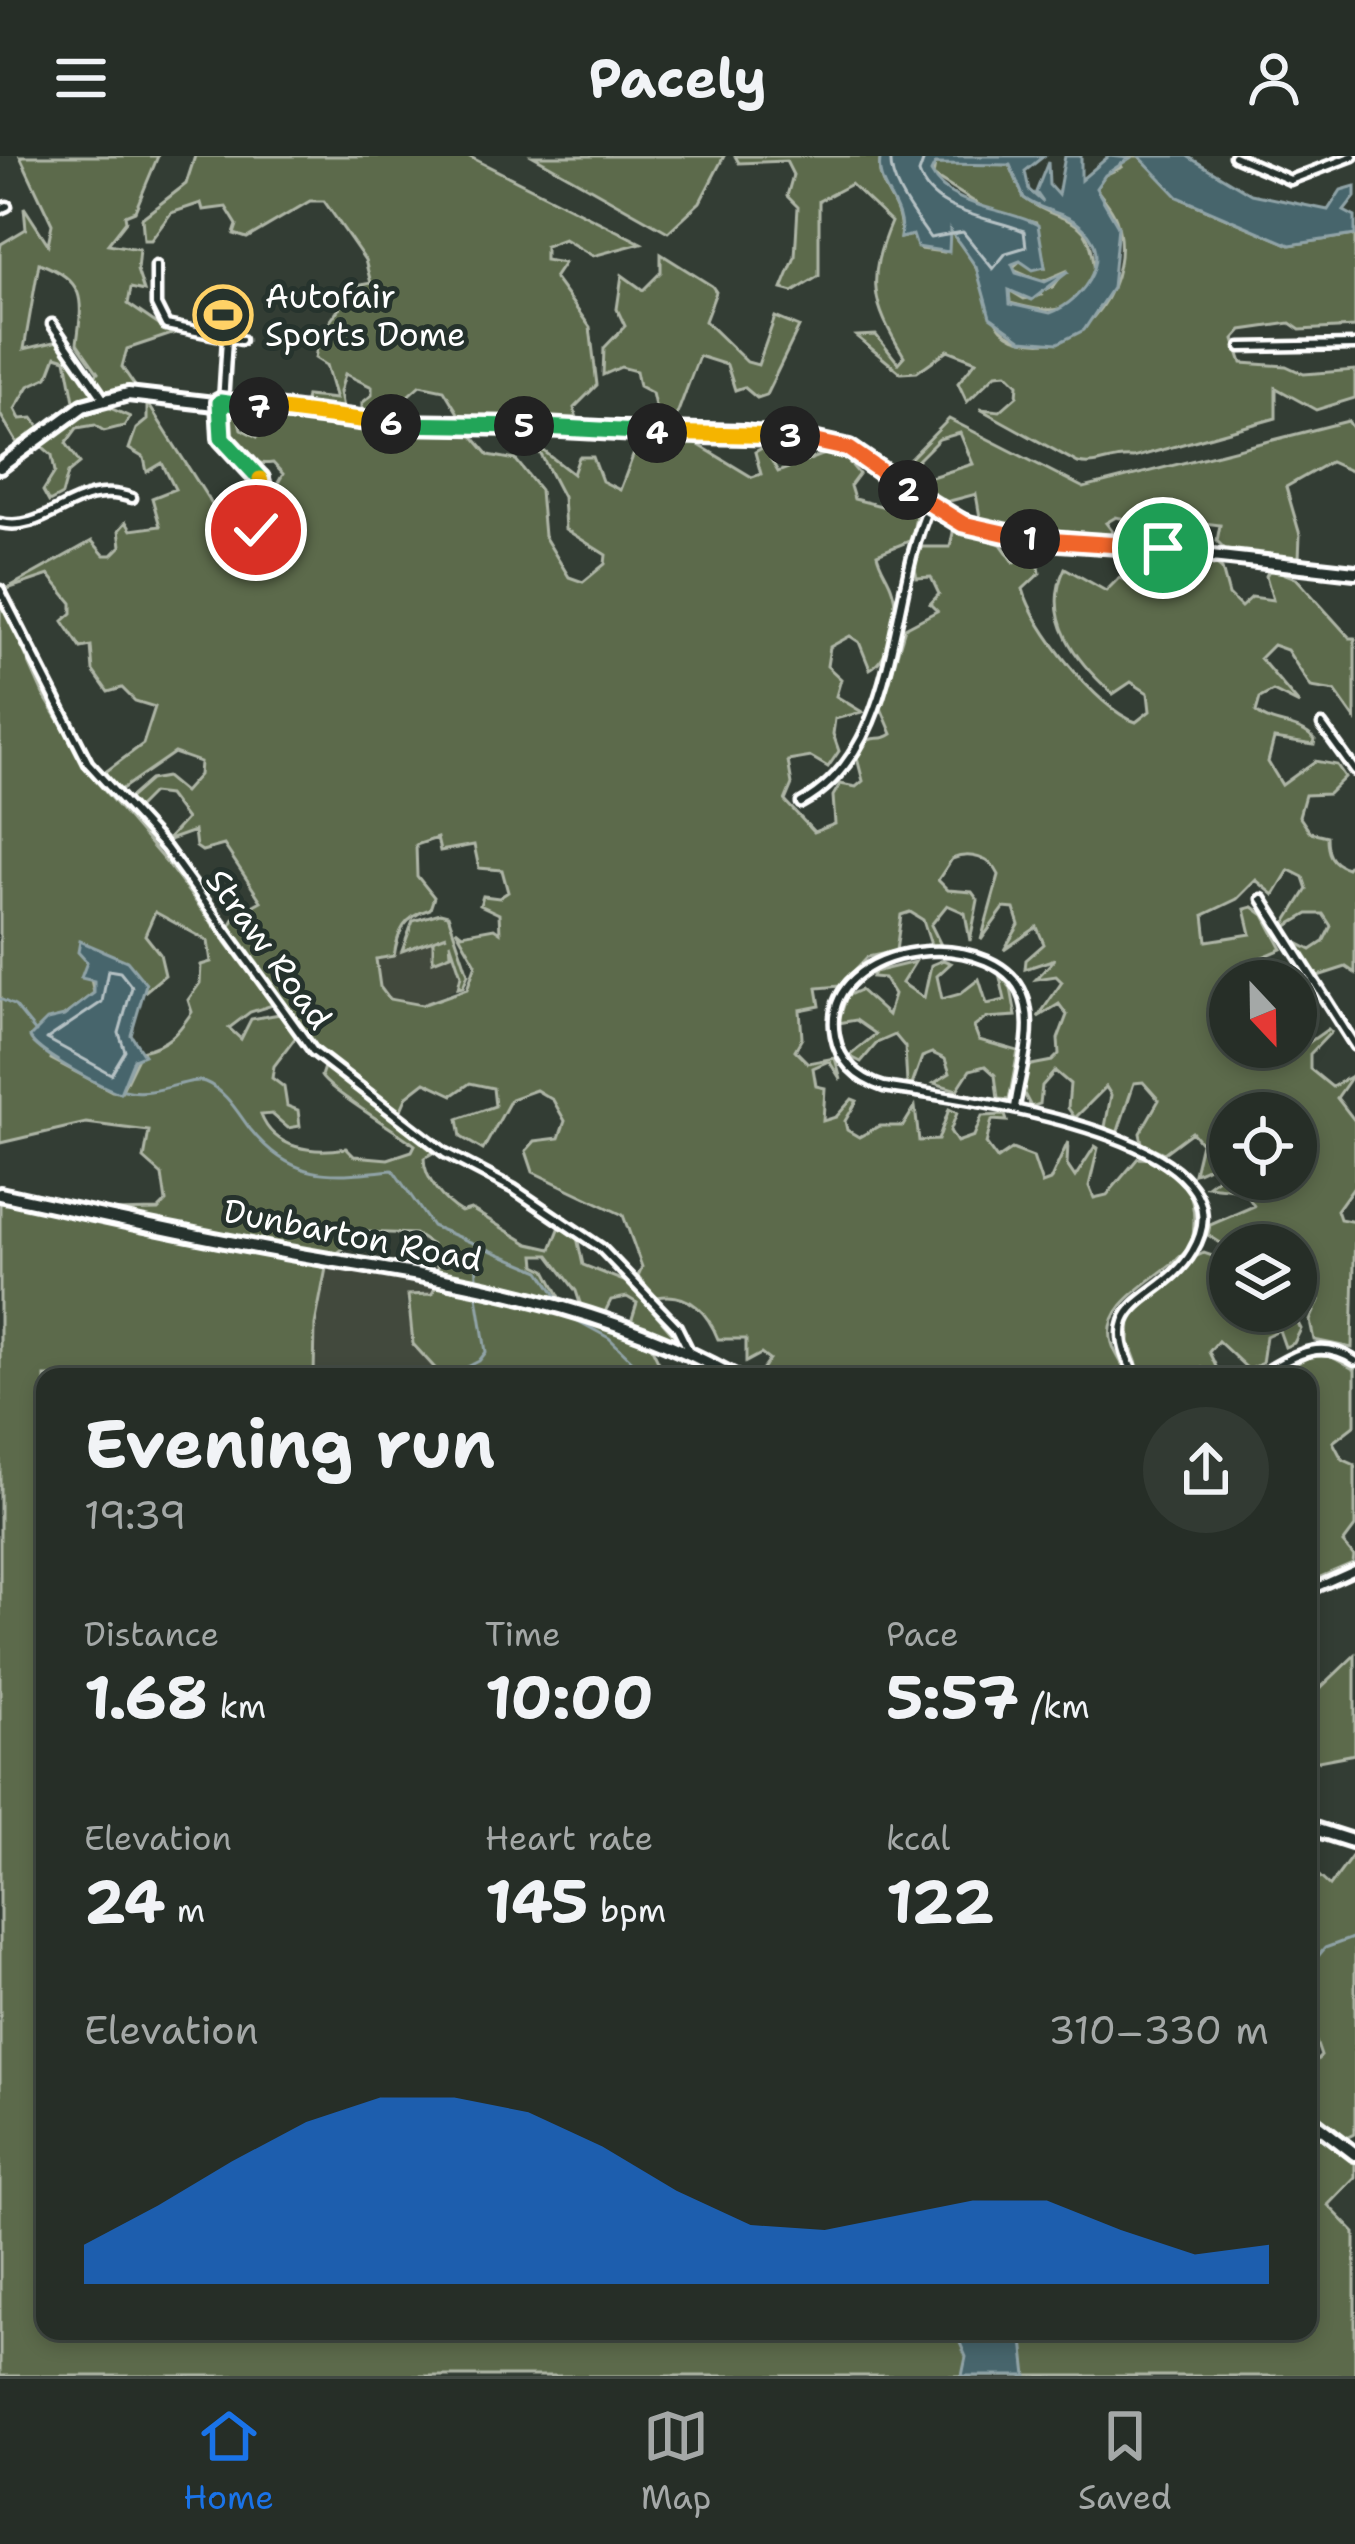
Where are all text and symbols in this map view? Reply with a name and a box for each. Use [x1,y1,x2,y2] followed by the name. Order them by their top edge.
[588,42,767,114] text: Pacely
[48,45,114,111] icon: menu
[1241,45,1307,111] icon: person
[265,274,466,357] place label: Autofair Sports Dome
[192,284,254,346] sports icon: Autofair Sports Dome
[229,377,289,437] pin: 7
[247,384,271,429] text: 7
[361,394,421,454] pin: 6
[494,396,554,456] pin: 5
[379,401,403,446] text: 6
[514,403,534,448] text: 5
[627,403,687,463] pin: 4
[760,406,820,466] pin: 3
[645,410,669,455] text: 4
[778,413,802,458] text: 3
[878,460,938,520] pin: 2
[896,467,920,512] text: 2
[205,479,307,581] pin
[223,497,289,563] icon: check
[1112,497,1214,599] pin
[1000,509,1060,569] pin: 1
[1130,515,1196,581] icon: arrive
[1022,516,1038,561] text: 1
[196,860,342,1038] street label: Straw Road
[1209,960,1317,1068] north arrow
[1209,960,1317,1332] map controls
[1209,1092,1317,1200] button: locate
[220,1188,486,1282] street label: Dunbarton Road
[1209,1224,1317,1332] button: layers
[84,1400,495,1488] text: Evening run
[1143,1407,1269,1533] button: share
[84,1489,186,1541] text: 19:39
[84,1612,219,1657] text: Distance
[485,1612,561,1657] text: Time
[886,1612,959,1657] text: Pace
[84,1657,208,1737] text: 1.68
[485,1657,654,1737] text: 10:00
[886,1657,1019,1737] text: 5:57
[208,1684,266,1729] text: km
[1019,1684,1090,1729] text: /km
[84,1816,232,1861] text: Elevation
[485,1816,653,1861] text: Heart rate
[886,1816,950,1861] text: kcal
[84,1861,166,1941] text: 24
[485,1861,589,1941] text: 145
[886,1861,995,1941] text: 122
[166,1888,205,1933] text: m
[589,1888,666,1933] text: bpm
[84,2004,259,2056] text: Elevation
[1048,2004,1269,2056] text: 310–330 m
[183,2403,274,2520] tab: Home
[641,2403,711,2520] tab: Map
[1078,2403,1172,2520] tab: Saved

